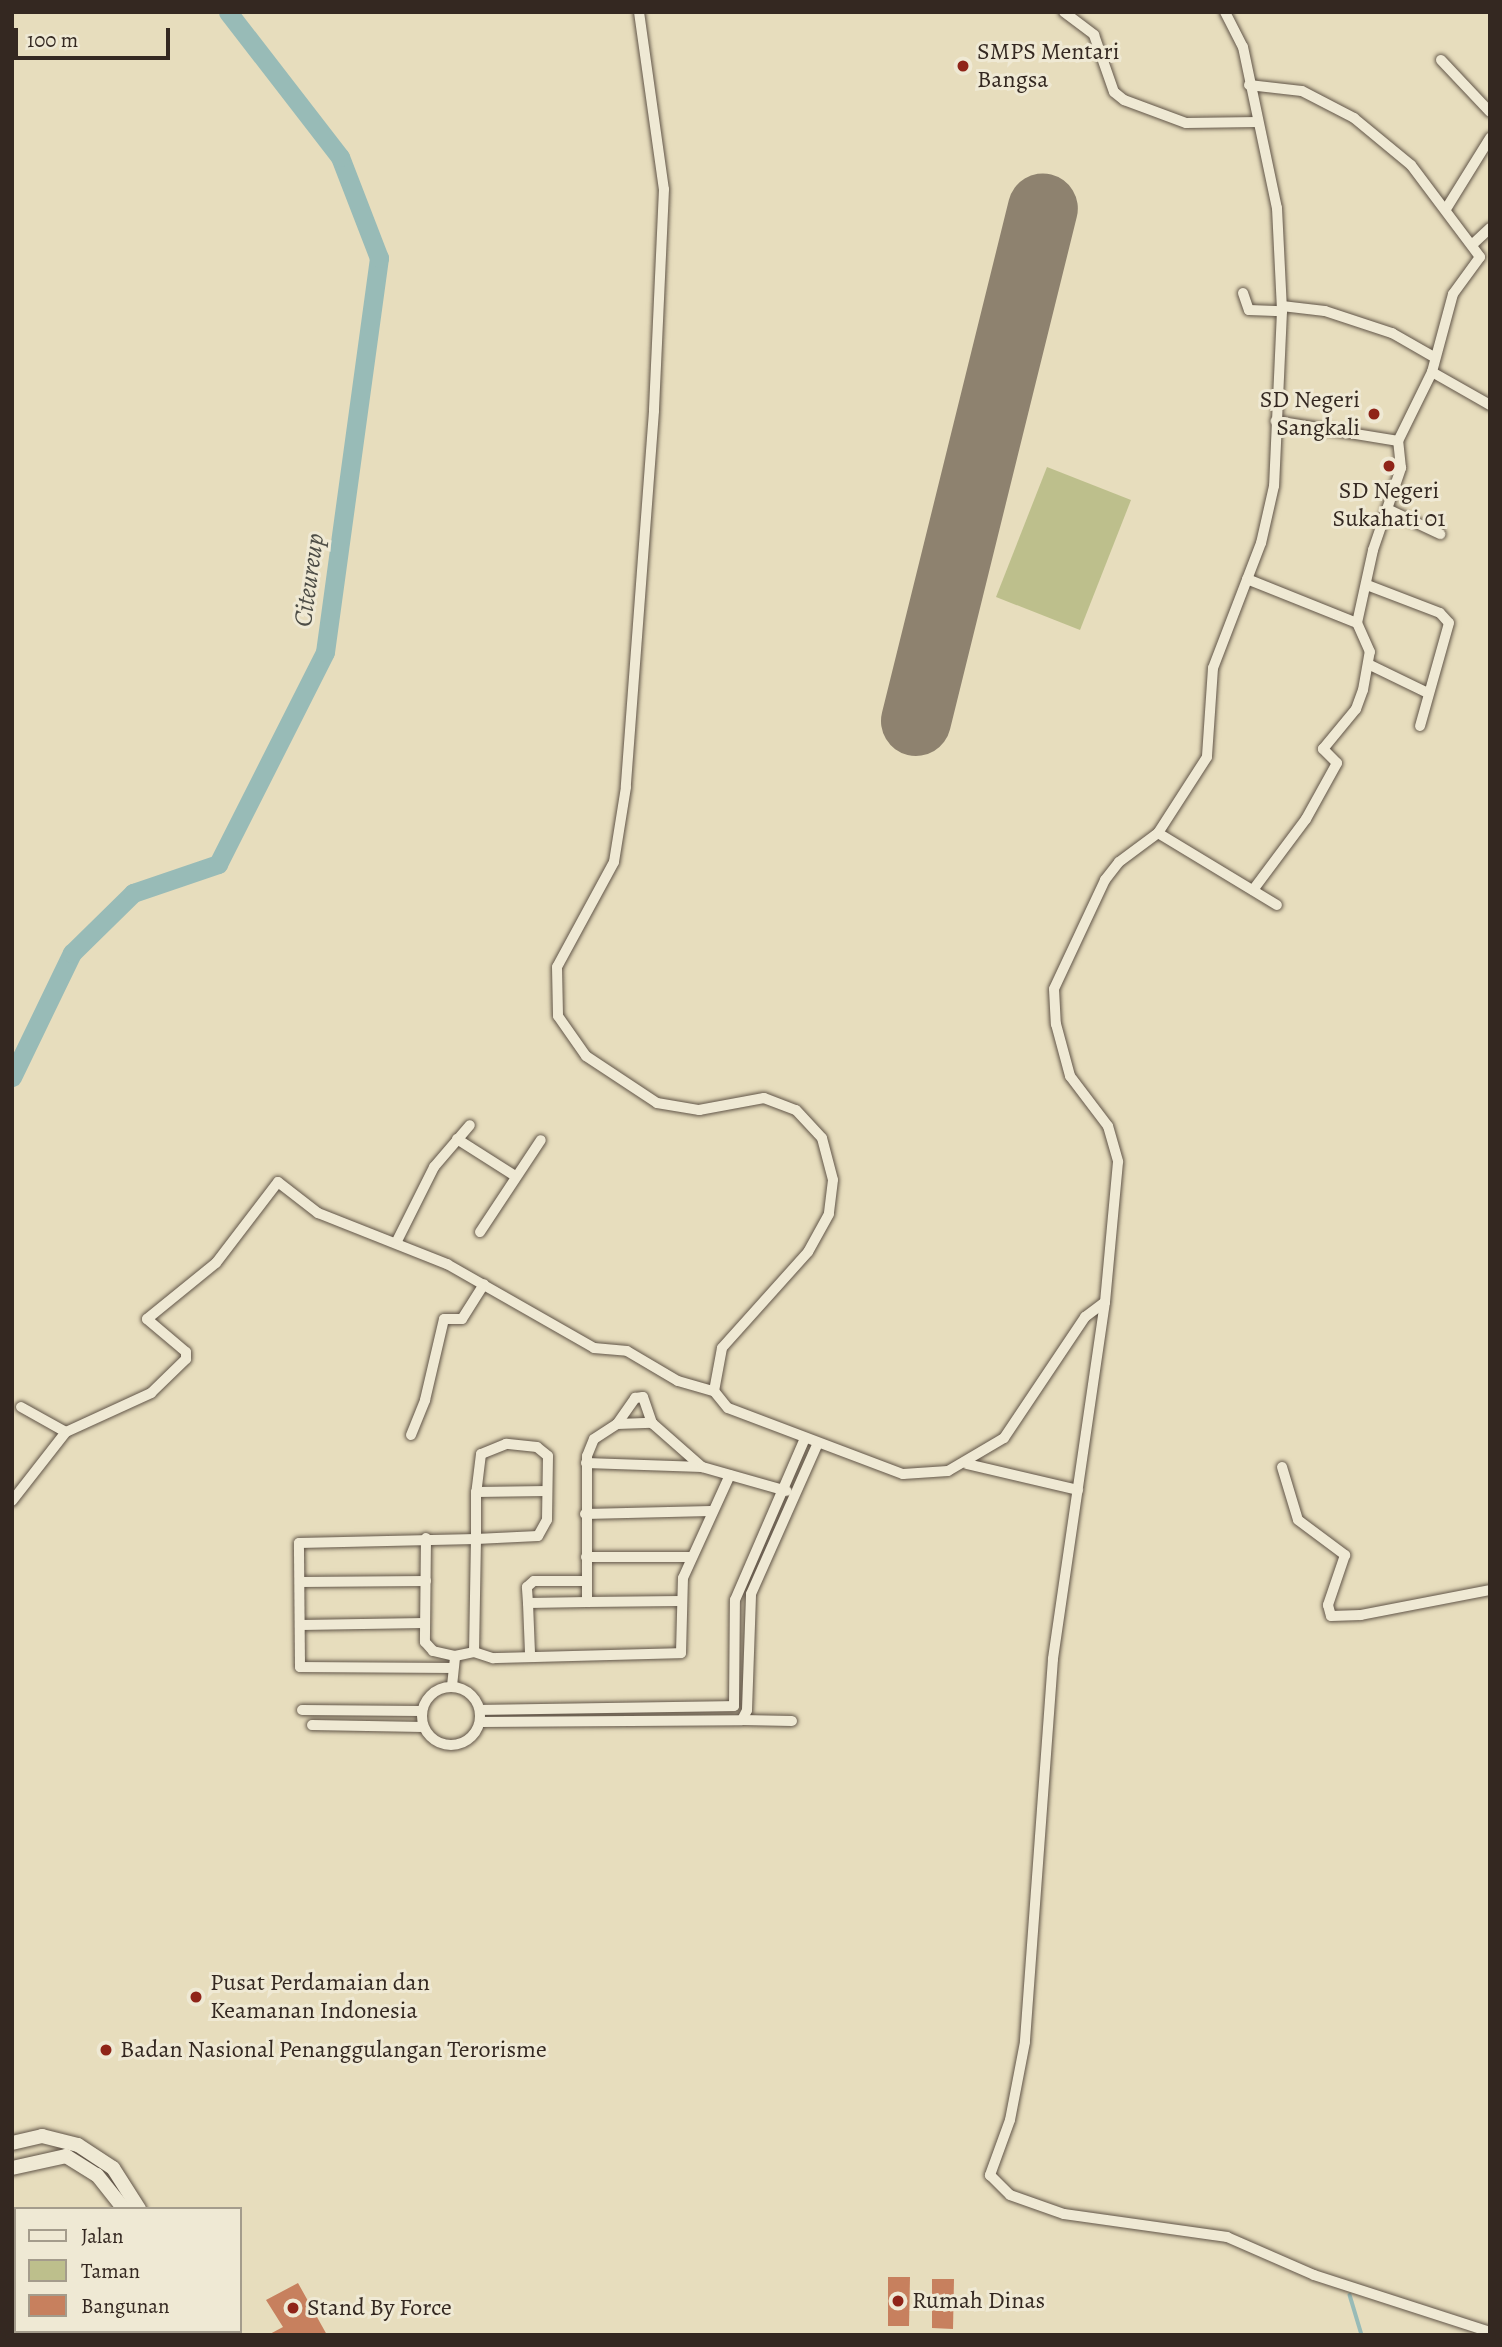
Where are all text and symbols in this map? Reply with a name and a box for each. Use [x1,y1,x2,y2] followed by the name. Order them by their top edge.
[18,14,173,58] scale bar
[27,26,78,54] text: 100 m
[977,38,1120,94] place label: SMPS Mentari Bangsa
[955,58,971,74] marker: SMPS Mentari Bangsa
[1260,386,1360,442] place label: SD Negeri Sangkali
[1366,406,1382,422] marker: SD Negeri Sangkali
[1381,458,1397,474] marker: SD Negeri Sukahati 01
[1333,477,1445,533] place label: SD Negeri Sukahati 01
[287,531,331,629] water label: Citeureup
[210,1969,430,2025] place label: Pusat Perdamaian dan Keamanan Indonesia
[188,1989,204,2005] marker: Pusat Perdamaian dan Keamanan Indonesia
[120,2036,547,2064] place label: Badan Nasional Penanggulangan Terorisme
[98,2042,114,2058] marker: Badan Nasional Penanggulangan Terorisme
[14,2207,242,2333] legend
[81,2222,123,2250] text: Jalan
[81,2257,140,2285] text: Taman
[912,2287,1045,2315] place label: Rumah Dinas
[81,2292,170,2320] text: Bangunan
[890,2293,906,2309] marker: Rumah Dinas
[307,2294,452,2322] place label: Stand By Force
[285,2300,301,2316] marker: Stand By Force

